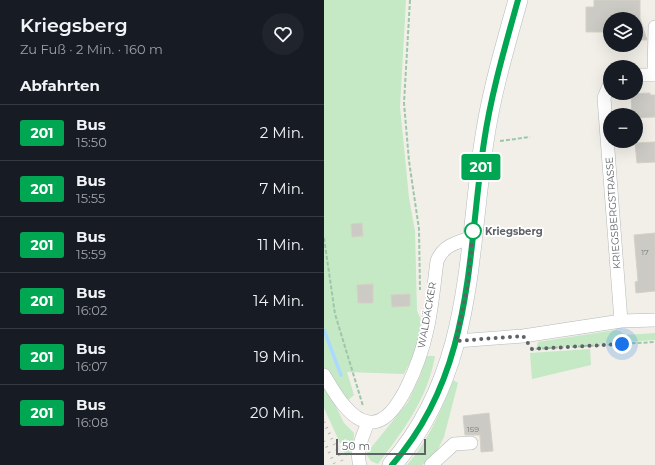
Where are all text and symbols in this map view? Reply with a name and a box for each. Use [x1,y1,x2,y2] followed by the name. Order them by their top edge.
[603,12,643,148] map controls
[603,12,643,52] button: layers
[262,13,304,55] button: heart
[20,14,128,37] text: Kriegsberg
[20,41,163,57] text: Zu Fuß · 2 Min. · 160 m
[603,60,643,100] button: +
[20,76,100,95] text: Abfahrten
[603,108,643,148] button: −
[76,115,106,134] text: Bus
[260,123,304,142] text: 2 Min.
[30,124,54,142] text: 201
[76,134,107,150] text: 15:50
[458,154,504,180] line badge: 201
[603,156,623,269] street label: KRIEGSBERGSTRASSE
[469,158,493,176] text: 201
[76,171,106,190] text: Bus
[260,179,304,198] text: 7 Min.
[30,180,54,198] text: 201
[76,190,105,206] text: 15:55
[464,222,482,240] marker: Kriegsberg
[485,225,543,238] place label: Kriegsberg
[76,227,106,246] text: Bus
[258,235,304,254] text: 11 Min.
[30,236,54,254] text: 201
[76,246,106,262] text: 15:59
[641,247,649,257] house number: 17
[415,281,439,349] street label: WALDÄCKER
[76,283,106,302] text: Bus
[253,291,304,310] text: 14 Min.
[30,292,54,310] text: 201
[76,302,107,318] text: 16:02
[612,334,632,354] your location
[76,339,106,358] text: Bus
[254,347,304,366] text: 19 Min.
[30,348,54,366] text: 201
[76,358,108,374] text: 16:07
[76,395,106,414] text: Bus
[250,403,304,422] text: 20 Min.
[30,404,54,422] text: 201
[76,414,108,430] text: 16:08
[467,424,479,434] house number: 159
[336,437,426,456] scale bar
[342,439,370,453] text: 50 m

